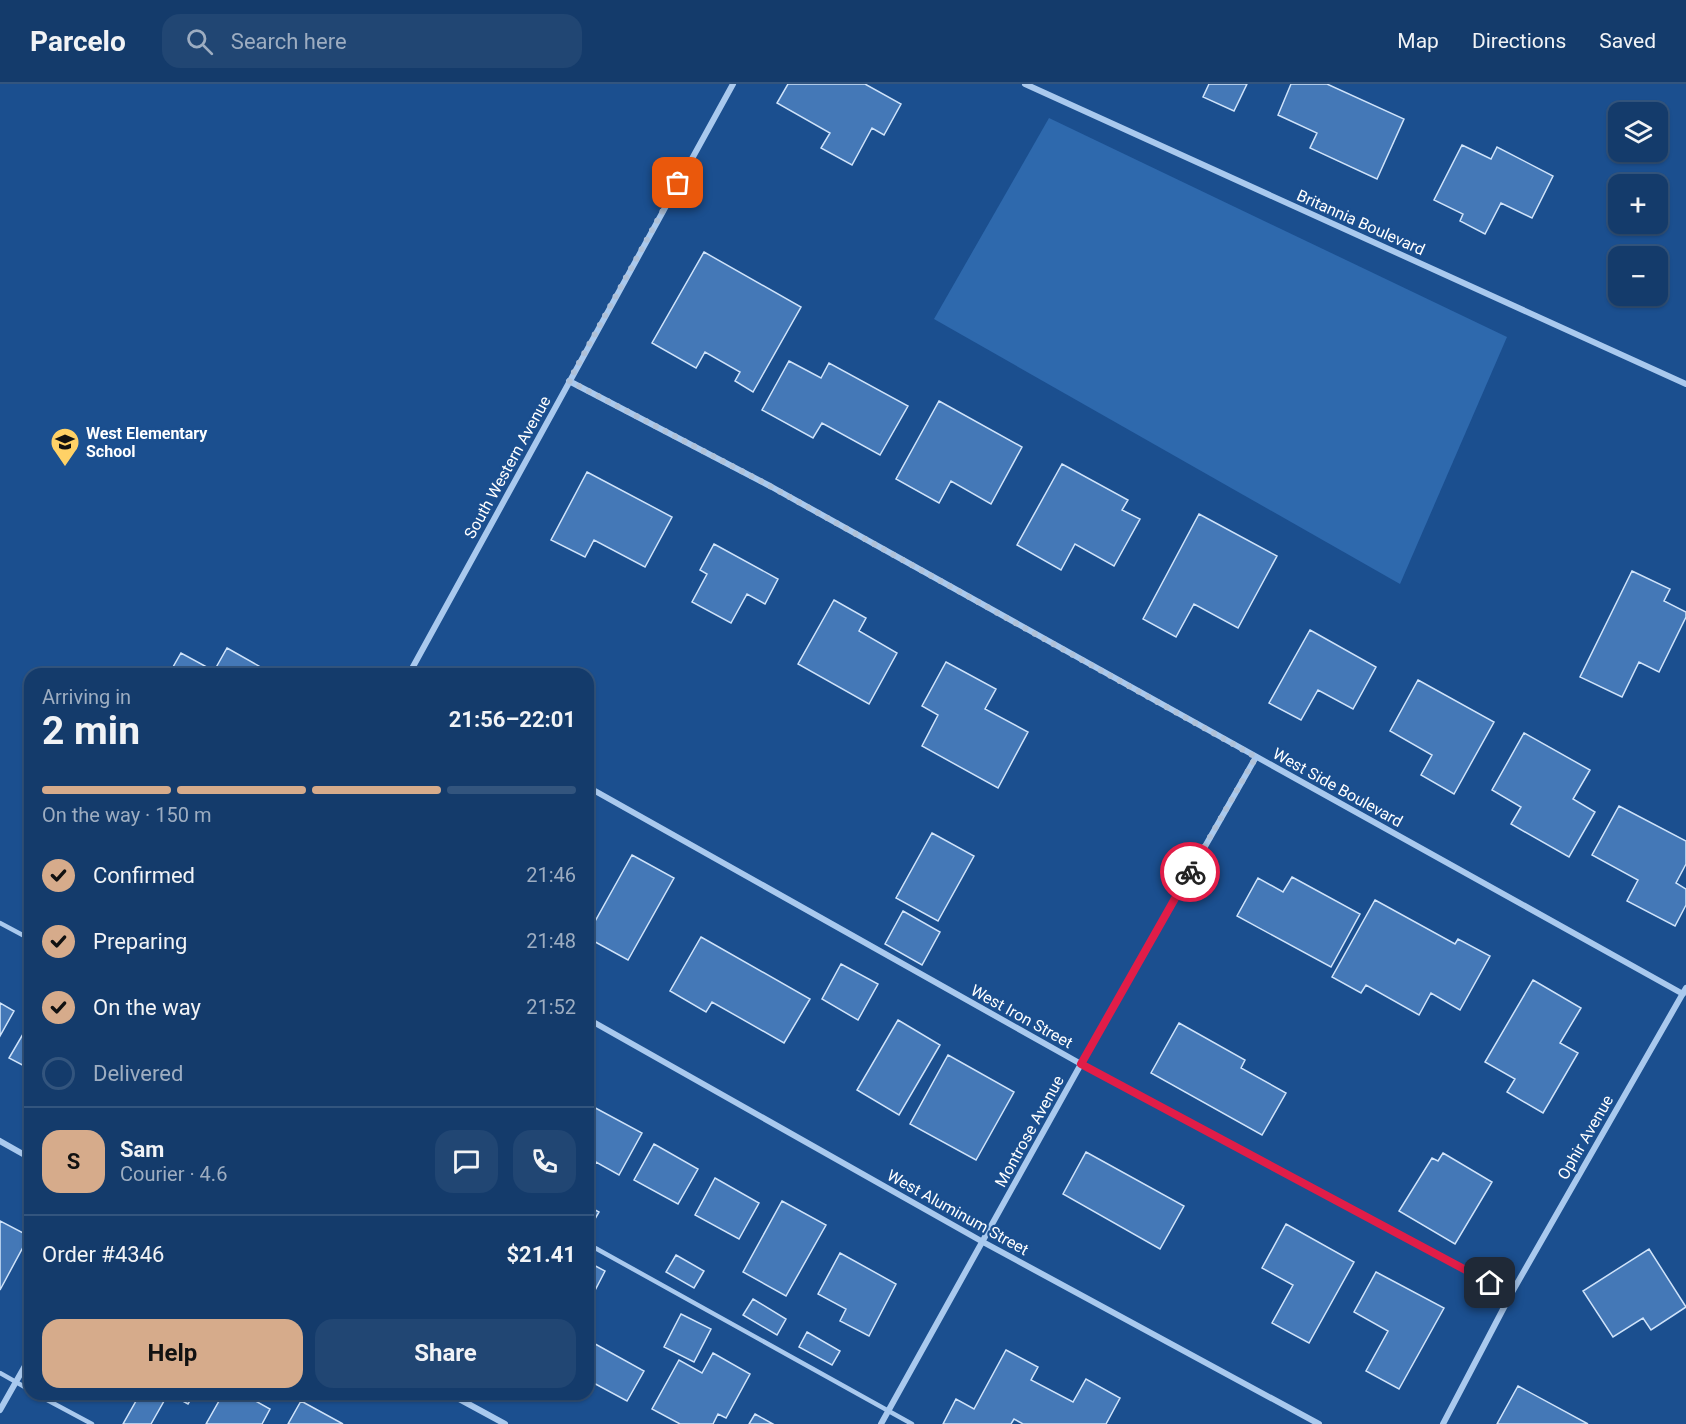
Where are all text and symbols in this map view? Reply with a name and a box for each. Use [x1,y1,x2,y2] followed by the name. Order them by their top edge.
[162,14,582,68] search box
[30,25,126,58] text: Parcelo
[183,25,216,58] icon: search
[231,29,347,54] text: Search here
[1397,29,1439,53] text: Map
[1472,29,1566,53] text: Directions
[1599,29,1656,53] text: Saved
[1608,102,1668,306] map controls
[1608,102,1668,162] button: layers
[652,157,703,208] pin
[661,166,694,199] icon: bag
[1608,174,1668,234] button: +
[1294,186,1428,259] street label: Britannia Boulevard
[1608,246,1668,306] button: −
[460,392,555,542] street label: South Western Avenue
[86,424,208,461] place label: West Elementary School
[49,426,81,468] school or university icon: West Elementary School
[42,685,131,709] text: Arriving in
[449,707,576,732] text: 21:56–22:01
[42,708,140,754] text: 2 min
[1269,744,1406,831] street label: West Side Boulevard
[42,803,211,827] text: On the way · 150 m
[1160,842,1220,902] courier
[1174,856,1207,889] icon: bike
[42,859,75,892] icon: check
[93,863,195,888] text: Confirmed
[526,863,576,887] text: 21:46
[42,925,75,958] icon: check
[93,929,187,954] text: Preparing
[526,929,576,953] text: 21:48
[967,981,1076,1052] street label: West Iron Street
[42,991,75,1024] icon: check
[93,995,201,1020] text: On the way
[526,995,576,1019] text: 21:52
[93,1061,183,1086] text: Delivered
[991,1072,1068,1190] street label: Montrose Avenue
[1554,1092,1617,1183] street label: Ophir Avenue
[435,1130,498,1193] button: chat
[513,1130,576,1193] button: phone
[120,1137,164,1162] text: Sam
[67,1149,80,1174] text: S
[120,1162,227,1186] text: Courier · 4.6
[884,1166,1032,1259] street label: West Aluminum Street
[42,1242,164,1267] text: Order #4346
[507,1242,576,1267] text: $21.41
[1464,1257,1515,1308] pin
[1473,1266,1506,1299] icon: home
[42,1319,303,1388] button: Help
[315,1319,576,1388] button: Share

